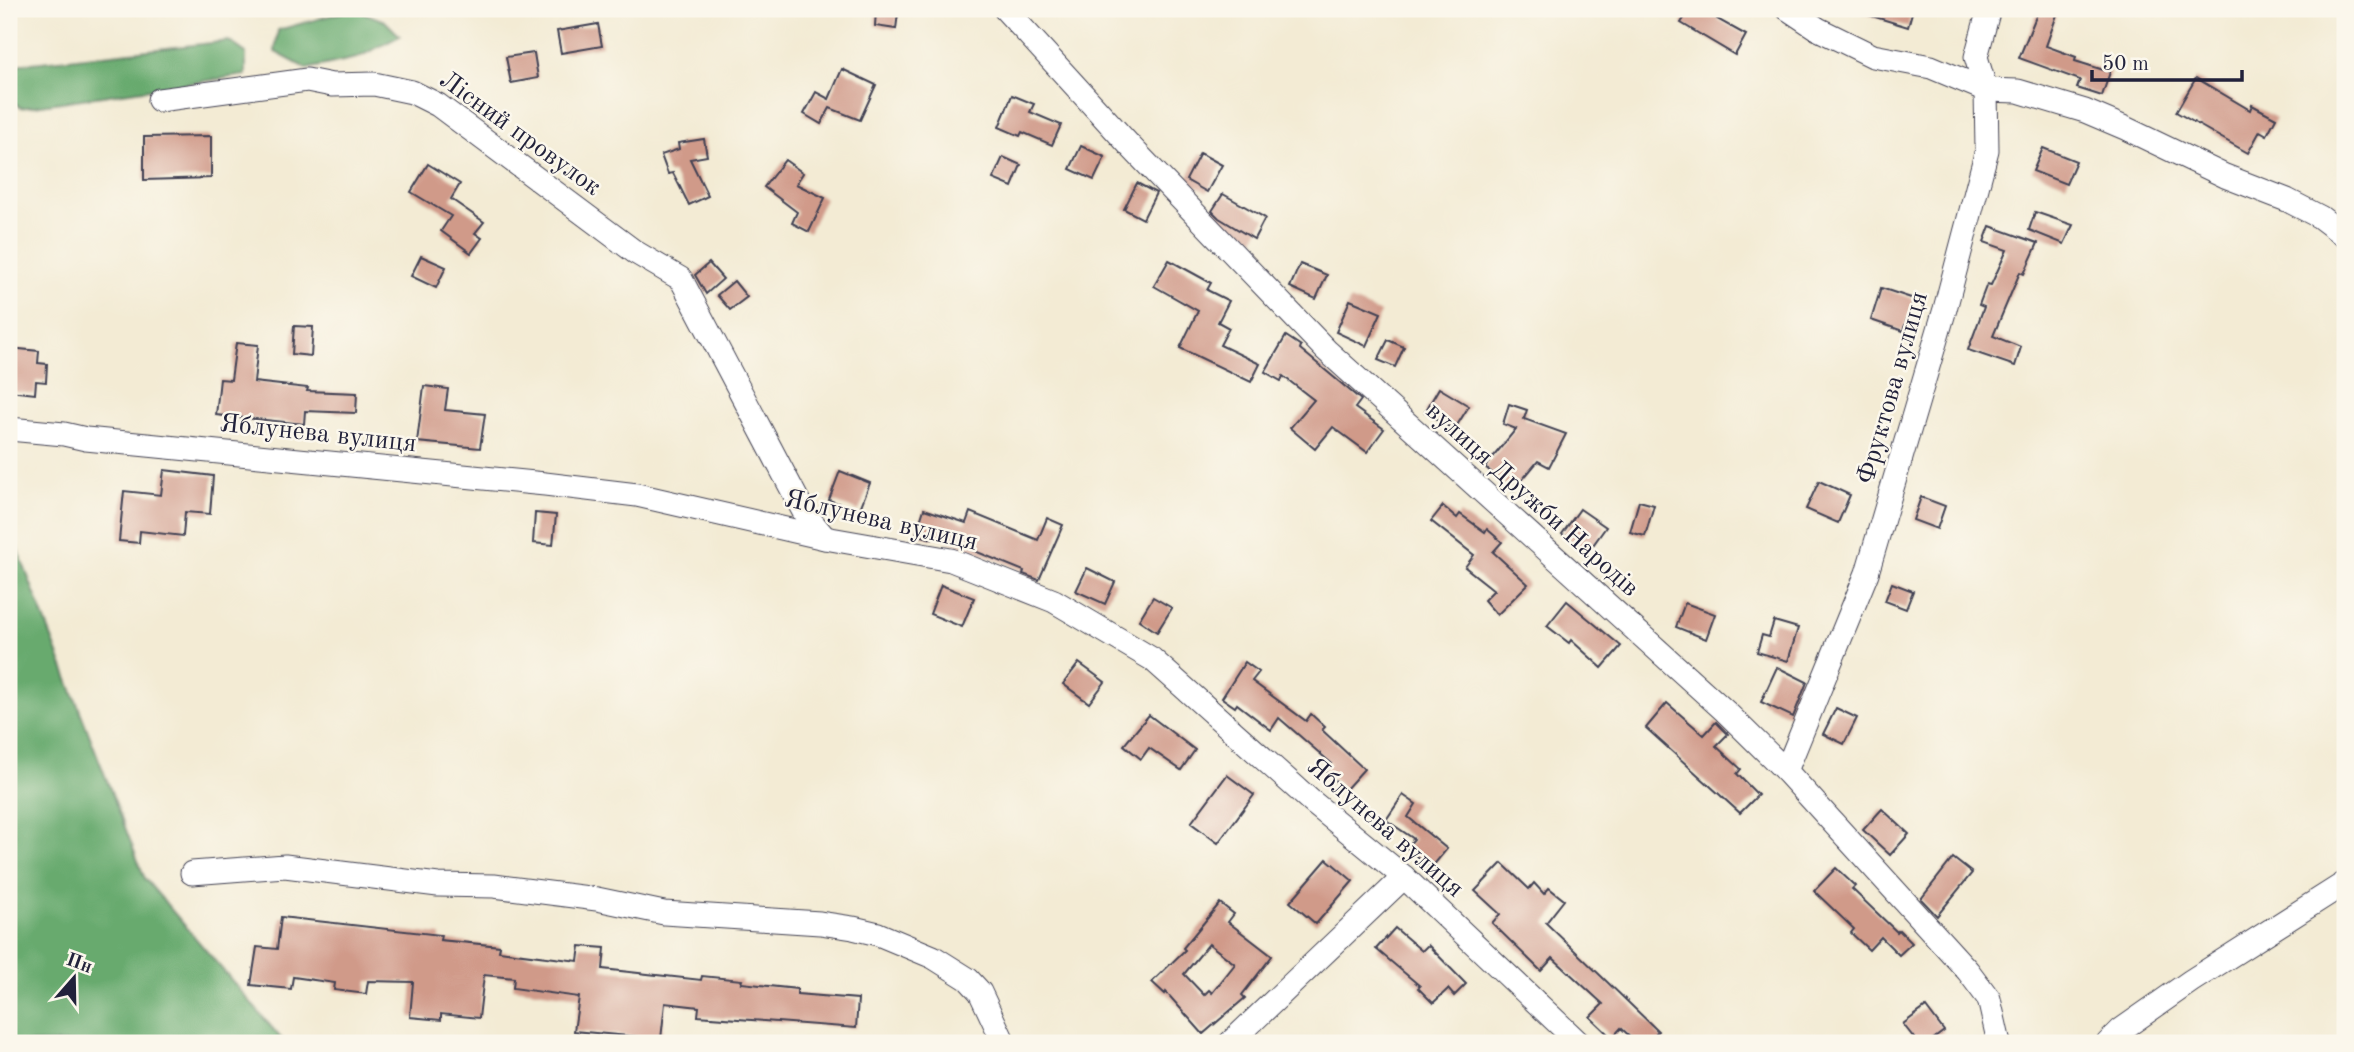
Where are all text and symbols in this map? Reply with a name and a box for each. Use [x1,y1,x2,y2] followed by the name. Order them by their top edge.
[2092,38,2242,82] scale bar
[2102,54,2149,75] text: 50 m
[434,67,606,201] street label: Лісний провулок
[1853,289,1933,487] street label: Фруктова вулиця
[1421,398,1643,602] street label: вулиця Дружби Народів
[218,411,418,457] street label: Яблунева вулиця
[782,486,980,556] street label: Яблунева вулиця
[1302,753,1468,903] street label: Яблунева вулиця
[38,944,108,1014] north arrow
[63,951,95,978] text: Пн

